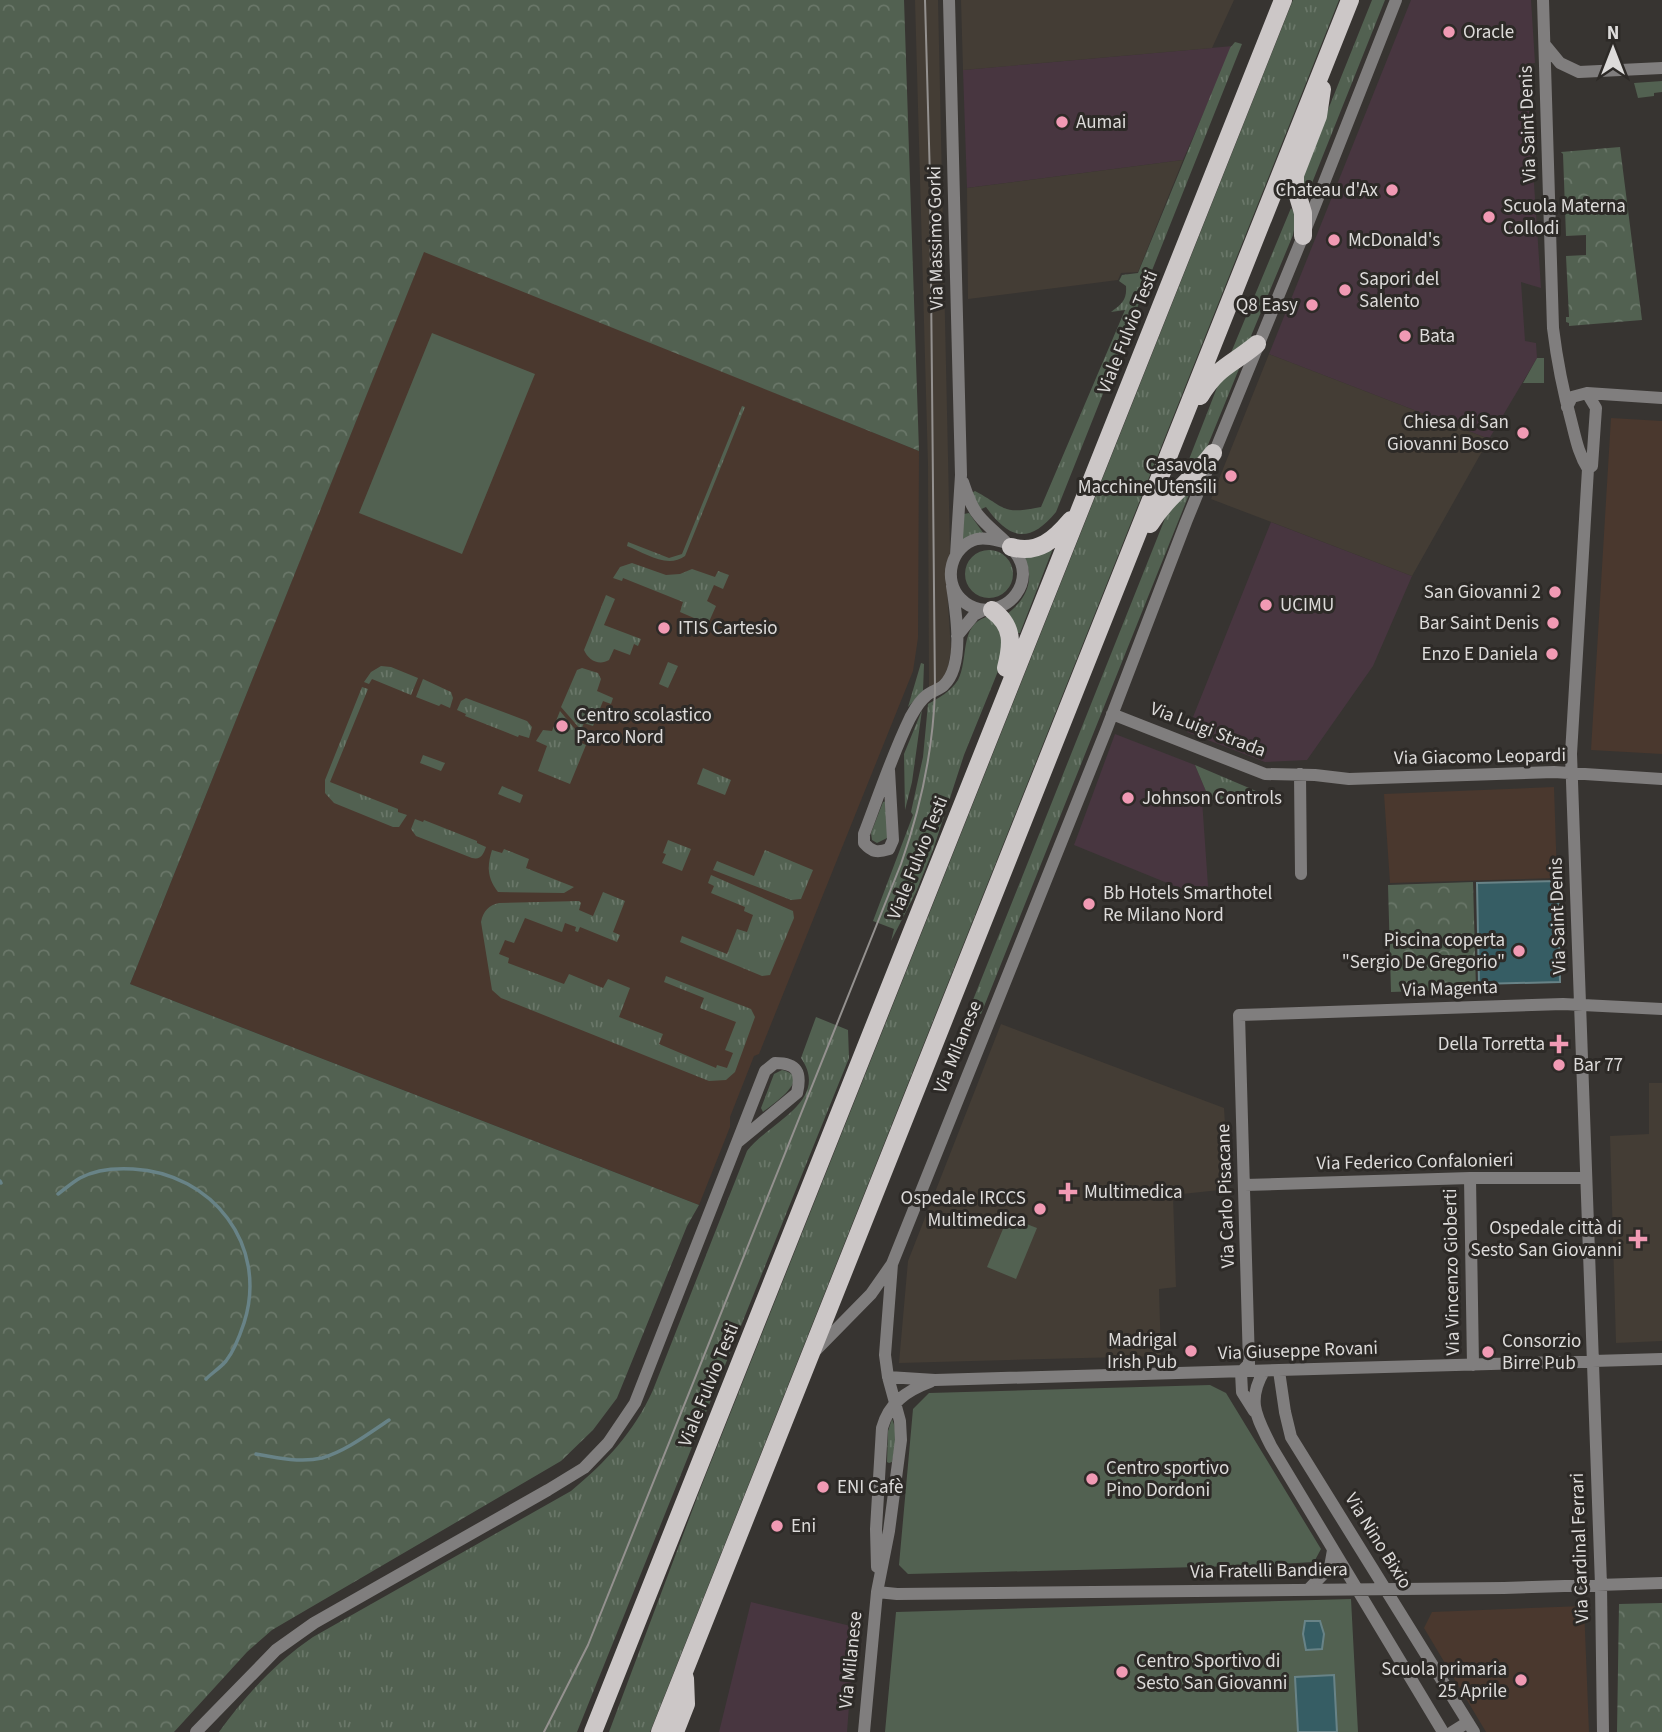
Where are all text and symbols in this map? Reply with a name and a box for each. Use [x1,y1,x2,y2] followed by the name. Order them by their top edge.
[1578,14,1648,84] north arrow
[1463,19,1514,46] place label: Oracle
[1607,20,1619,47] text: N
[1441,24,1457,40] marker: Oracle
[1512,65,1544,183] street label: Via Saint Denis
[1076,109,1127,136] place label: Aumai
[1054,114,1070,130] marker: Aumai
[921,166,951,310] street label: Via Massimo Gorki
[1276,177,1379,204] place label: Chateau d'Ax
[1384,182,1400,198] marker: Chateau d'Ax
[1503,193,1626,242] place label: Scuola Materna Collodi
[1481,209,1497,225] marker: Scuola Materna Collodi
[1348,227,1440,254] place label: McDonald's
[1326,232,1342,248] marker: McDonald's
[1091,266,1165,398] street label: Viale Fulvio Testi
[1359,266,1440,315] place label: Sapori del Salento
[1337,282,1353,298] marker: Sapori del Salento
[1236,292,1298,319] place label: Q8 Easy
[1304,297,1320,313] marker: Q8 Easy
[1419,323,1455,350] place label: Bata
[1397,328,1413,344] marker: Bata
[1387,409,1509,458] place label: Chiesa di San Giovanni Bosco
[1515,425,1531,441] marker: Chiesa di San Giovanni Bosco
[1078,452,1217,501] place label: Casavola Macchine Utensili
[1223,468,1239,484] marker: Casavola Macchine Utensili
[1424,579,1541,606] place label: San Giovanni 2
[1547,584,1563,600] marker: San Giovanni 2
[1280,592,1334,619] place label: UCIMU
[1258,597,1274,613] marker: UCIMU
[1419,610,1539,637] place label: Bar Saint Denis
[678,615,778,642] place label: ITIS Cartesio
[1545,615,1561,631] marker: Bar Saint Denis
[656,620,672,636] marker: ITIS Cartesio
[1422,641,1538,668] place label: Enzo E Daniela
[1544,646,1560,662] marker: Enzo E Daniela
[1146,696,1270,764] street label: Via Luigi Strada
[576,702,712,751] place label: Centro scolastico Parco Nord
[554,718,570,734] marker: Centro scolastico Parco Nord
[1394,742,1566,772] street label: Via Giacomo Leopardi
[1142,785,1282,812] place label: Johnson Controls
[1120,790,1136,806] marker: Johnson Controls
[881,792,955,924] street label: Viale Fulvio Testi
[1542,857,1574,975] street label: Via Saint Denis
[1103,880,1272,929] place label: Bb Hotels Smarthotel Re Milano Nord
[1081,896,1097,912] marker: Bb Hotels Smarthotel Re Milano Nord
[1342,927,1505,976] place label: Piscina coperta "Sergio De Gregorio"
[1511,943,1527,959] marker: Piscina coperta "Sergio De Gregorio"
[1402,974,1498,1004] street label: Via Magenta
[927,997,989,1097] street label: Via Milanese
[1438,1031,1545,1058] place label: Della Torretta
[1551,1036,1567,1052] marker: Della Torretta
[1573,1052,1623,1079] place label: Bar 77
[1551,1057,1567,1073] marker: Bar 77
[1210,1123,1242,1269] street label: Via Carlo Pisacane
[1316,1147,1514,1177] street label: Via Federico Confalonieri
[1084,1179,1183,1206] place label: Multimedica
[1058,1182,1078,1202] marker: Multimedica
[901,1185,1026,1234] place label: Ospedale IRCCS Multimedica
[1437,1188,1467,1356] street label: Via Vincenzo Gioberti
[1032,1201,1048,1217] marker: Ospedale IRCCS Multimedica
[1471,1215,1622,1264] place label: Ospedale città di Sesto San Giovanni
[1628,1229,1648,1249] marker: Ospedale città di Sesto San Giovanni
[672,1319,746,1451] street label: Viale Fulvio Testi
[1107,1327,1177,1376] place label: Madrigal Irish Pub
[1502,1328,1581,1377] place label: Consorzio Birre Pub
[1217,1335,1379,1367] street label: Via Giuseppe Rovani
[1183,1343,1199,1359] marker: Madrigal Irish Pub
[1480,1344,1496,1360] marker: Consorzio Birre Pub
[1106,1455,1229,1504] place label: Centro sportivo Pino Dordoni
[1084,1471,1100,1487] marker: Centro sportivo Pino Dordoni
[1564,1472,1596,1624] street label: Via Cardinal Ferrari
[837,1474,903,1501] place label: ENI Cafè
[815,1479,831,1495] marker: ENI Cafè
[1338,1488,1418,1594] street label: Via Nino Bixio
[791,1513,816,1540] place label: Eni
[769,1518,785,1534] marker: Eni
[1190,1556,1348,1586] street label: Via Fratelli Bandiera
[832,1610,870,1710] street label: Via Milanese
[1136,1648,1287,1697] place label: Centro Sportivo di Sesto San Giovanni
[1381,1656,1507,1705] place label: Scuola primaria 25 Aprile
[1114,1664,1130,1680] marker: Centro Sportivo di Sesto San Giovanni
[1513,1672,1529,1688] marker: Scuola primaria 25 Aprile

